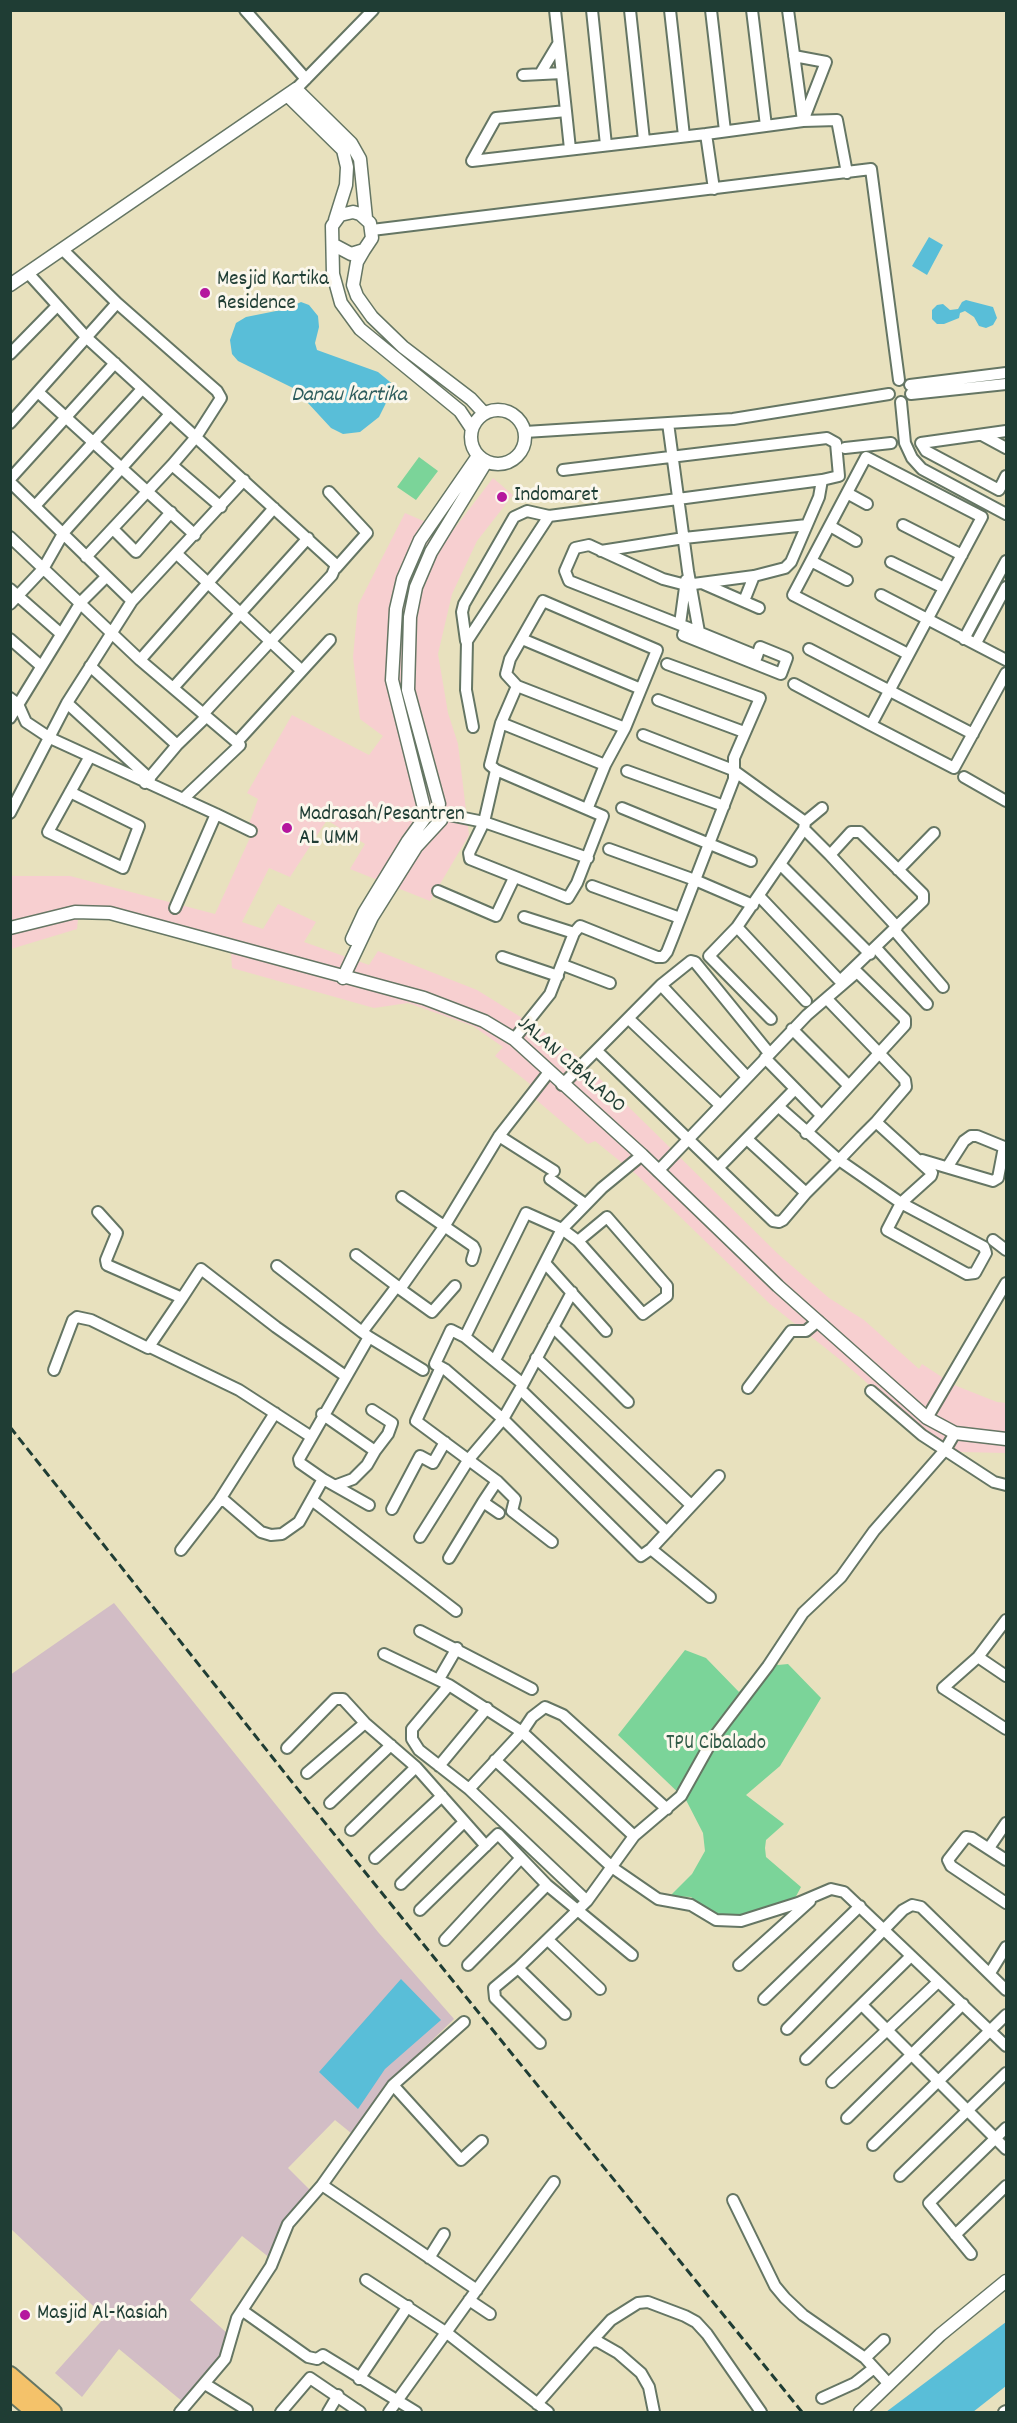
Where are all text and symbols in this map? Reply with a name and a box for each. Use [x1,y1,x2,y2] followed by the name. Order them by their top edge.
[217,268,329,318] place label: Mesjid Kartika Residence
[198,286,212,300] marker: Mesjid Kartika Residence
[291,384,407,410] water label: Danau kartika
[514,484,598,510] place label: Indomaret
[495,490,509,504] marker: Indomaret
[299,803,465,853] place label: Madrasah/Pesantren AL UMM
[280,821,294,835] marker: Madrasah/Pesantren AL UMM
[511,1012,629,1120] street label: JALAN CIBALADO
[666,1732,766,1758] park label: TPU Cibalado
[37,2302,167,2328] place label: Masjid Al-Kasiah
[18,2308,32,2322] marker: Masjid Al-Kasiah

